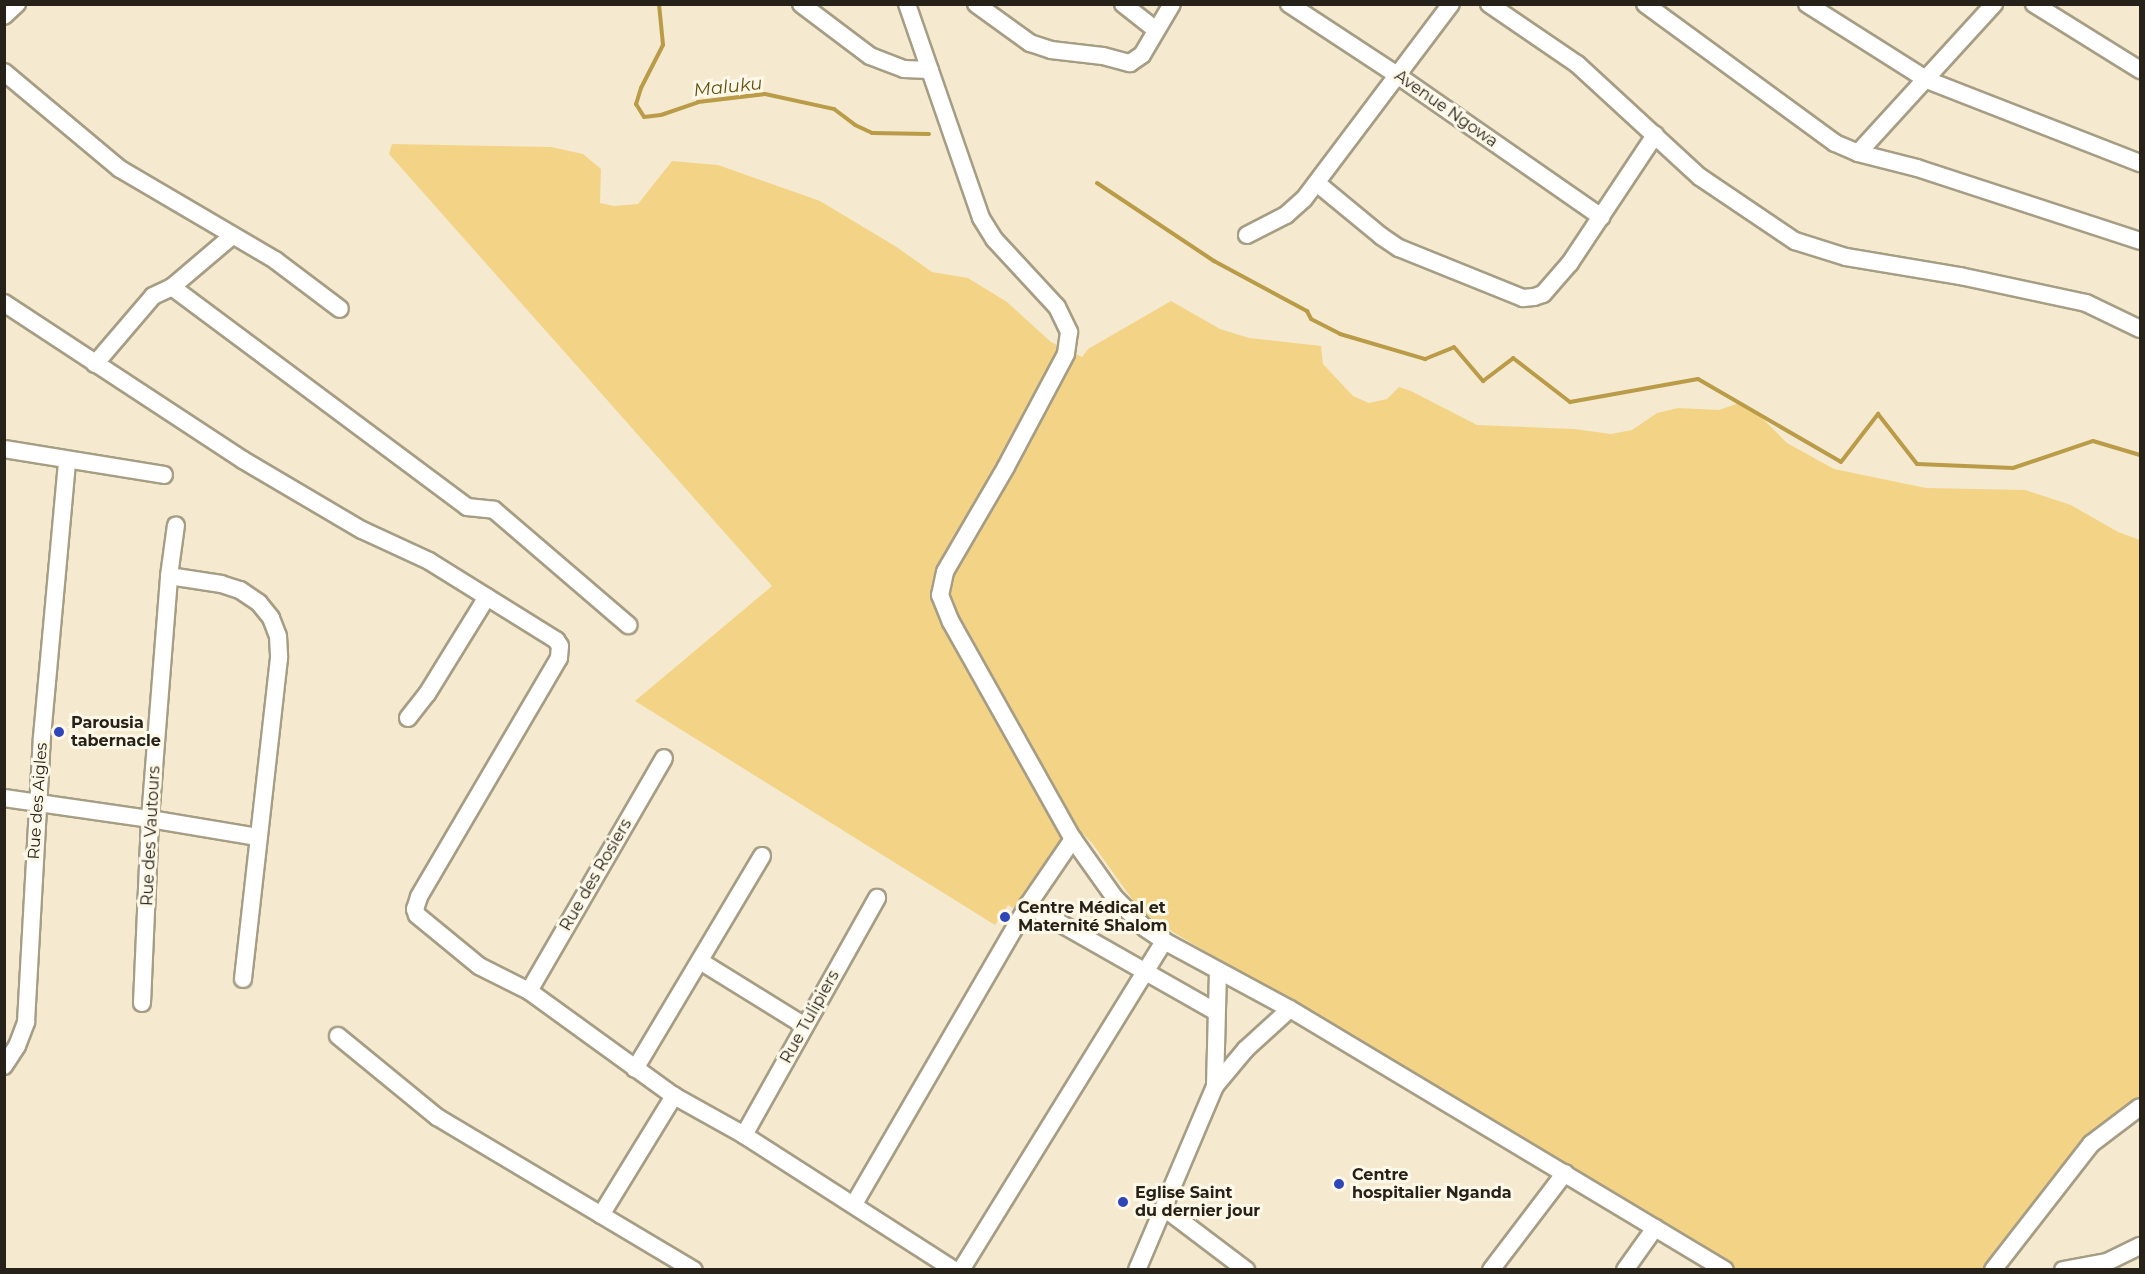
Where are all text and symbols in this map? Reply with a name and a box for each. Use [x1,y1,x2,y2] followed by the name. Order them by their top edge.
[1391,66,1501,152] street label: Avenue Ngowa
[693,73,763,101] water label: Maluku
[71,713,161,751] place label: Parousia tabernacle
[52,725,66,739] marker: Parousia tabernacle
[24,742,52,860] street label: Rue des Aigles
[138,765,164,907] street label: Rue des Vautours
[556,816,636,934] street label: Rue des Rosiers
[1018,898,1167,936] place label: Centre Médical et Maternité Shalom
[996,908,1014,926] marker: Centre Médical et Maternité Shalom
[777,967,843,1067] street label: Rue Tulipiers
[1352,1165,1512,1203] place label: Centre hospitalier Nganda
[1330,1175,1348,1193] marker: Centre hospitalier Nganda
[1135,1183,1260,1221] place label: Eglise Saint du dernier jour
[1116,1195,1130,1209] marker: Eglise Saint du dernier jour

